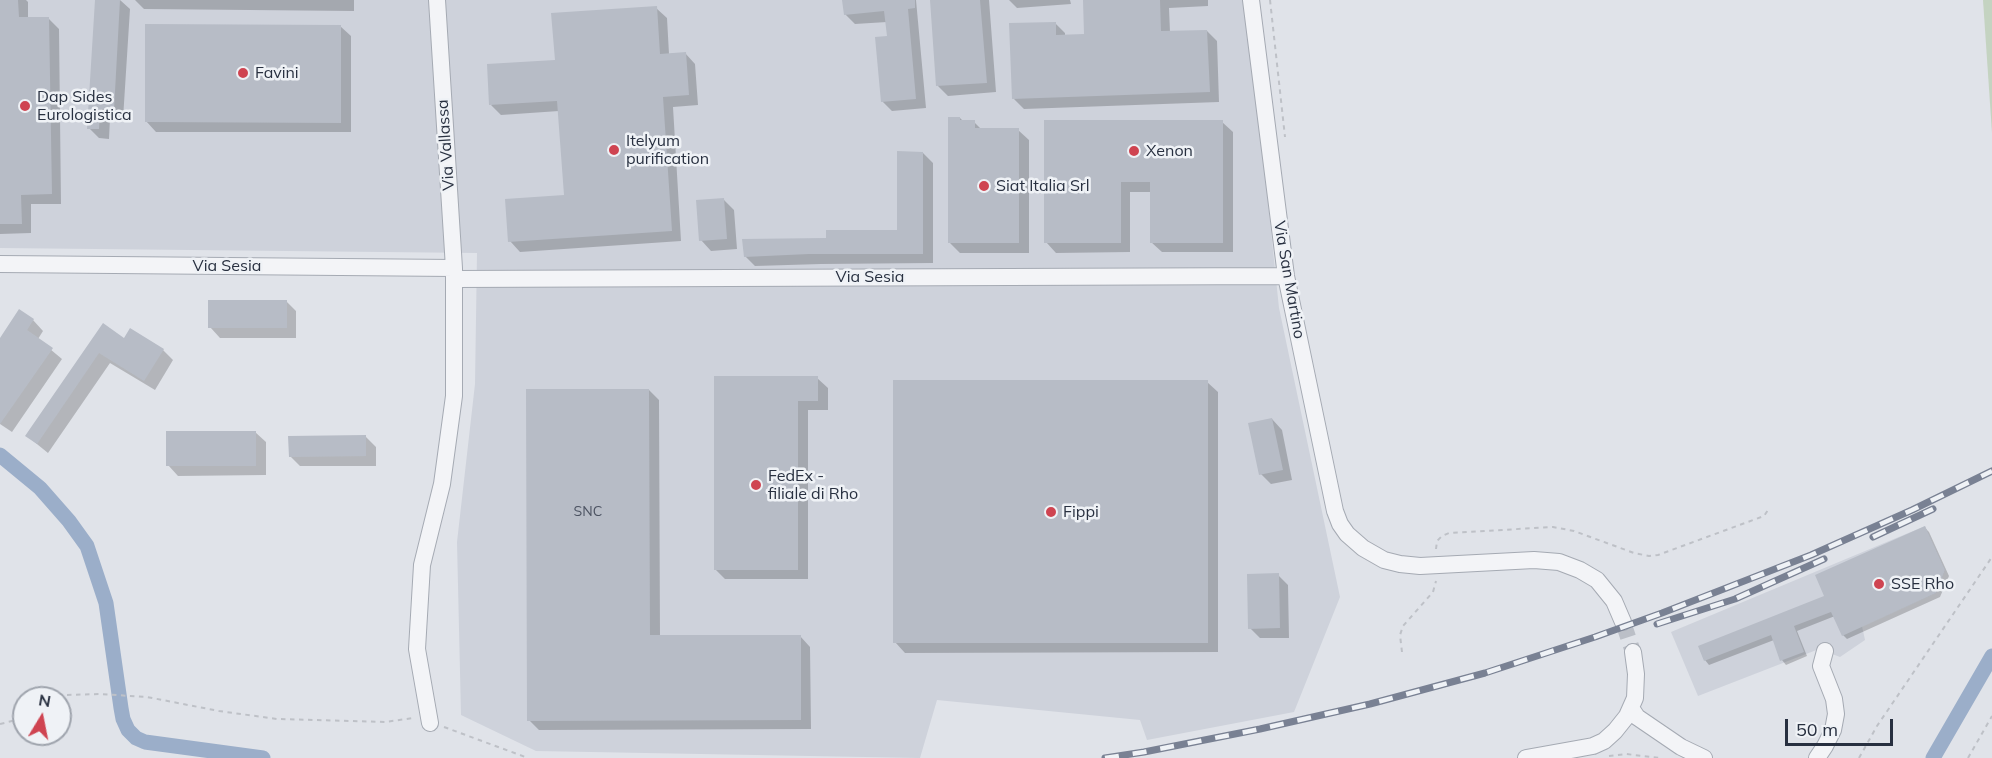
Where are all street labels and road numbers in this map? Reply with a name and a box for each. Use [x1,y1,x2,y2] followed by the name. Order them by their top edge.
[433,99,459,191] street label: Via Vallassa
[1269,220,1309,340] street label: Via San Martino
[193,256,261,276] street label: Via Sesia
[836,267,904,287] street label: Via Sesia

